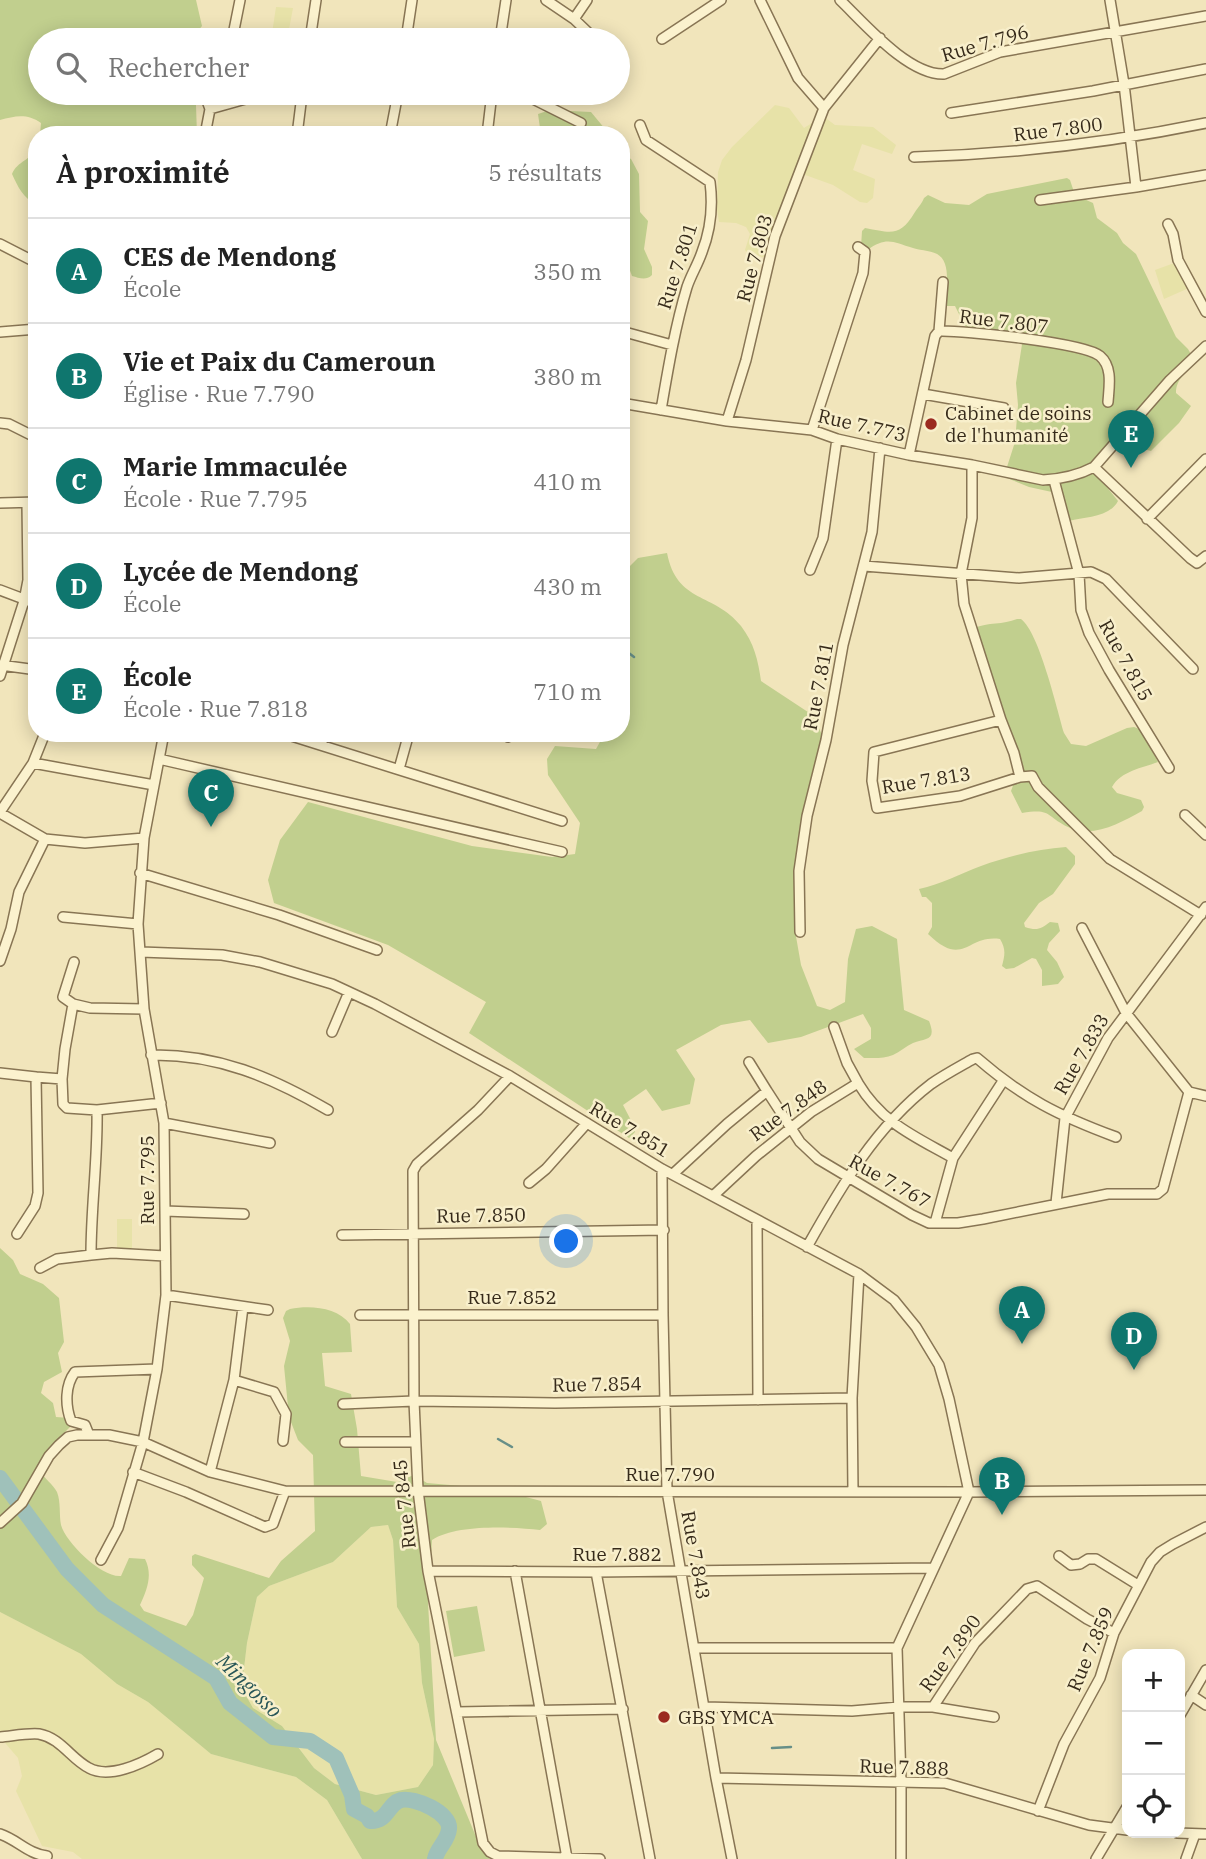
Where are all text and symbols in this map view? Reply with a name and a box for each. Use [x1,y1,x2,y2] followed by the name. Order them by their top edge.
[939,19,1031,67] street label: Rue 7.796
[28,28,630,105] search box
[52,48,90,86] icon: search
[108,50,249,84] text: Rechercher
[1012,112,1104,146] street label: Rue 7.800
[56,152,230,191] text: À proximité
[488,157,602,187] text: 5 résultats
[731,212,777,304] street label: Rue 7.803
[652,220,702,312] street label: Rue 7.801
[123,239,336,273] text: CES de Mendong
[71,256,87,286] text: A
[533,256,602,286] text: 350 m
[123,273,181,303] text: École
[958,304,1050,338] street label: Rue 7.807
[123,344,436,378] text: Vie et Paix du Cameroun
[71,361,87,391] text: B
[533,361,602,391] text: 380 m
[123,378,314,408] text: Église · Rue 7.790
[945,401,1092,447] place label: Cabinet de soins de l'humanité
[816,403,908,447] street label: Rue 7.773
[1108,410,1154,468] pin: E
[923,416,939,432] marker: Cabinet de soins de l'humanité
[123,449,347,483] text: Marie Immaculée
[71,466,87,496] text: C
[533,466,602,496] text: 410 m
[123,483,308,513] text: École · Rue 7.795
[123,554,358,588] text: Lycée de Mendong
[70,571,88,601] text: D
[533,571,602,601] text: 430 m
[123,588,181,618] text: École
[1094,615,1158,705] street label: Rue 7.815
[798,640,838,732] street label: Rue 7.811
[123,659,192,693] text: École
[71,676,87,706] text: E
[533,676,602,706] text: 710 m
[123,693,308,723] text: École · Rue 7.818
[880,761,972,799] street label: Rue 7.813
[188,769,234,827] pin: C
[1048,1009,1114,1099] street label: Rue 7.833
[745,1074,831,1146] street label: Rue 7.848
[585,1096,675,1162] street label: Rue 7.851
[135,1135,159,1225] street label: Rue 7.795
[845,1149,935,1213] street label: Rue 7.767
[436,1202,526,1228] street label: Rue 7.850
[549,1224,583,1258] your location
[467,1285,557,1309] street label: Rue 7.852
[999,1286,1045,1344] pin: A
[1111,1312,1157,1370] pin: D
[552,1371,642,1397] street label: Rue 7.854
[979,1457,1025,1515] pin: B
[387,1458,421,1550] street label: Rue 7.845
[625,1462,715,1486] street label: Rue 7.790
[676,1509,716,1601] street label: Rue 7.843
[572,1542,662,1566] street label: Rue 7.882
[1061,1603,1119,1695] street label: Rue 7.859
[914,1610,986,1696] street label: Rue 7.890
[210,1646,289,1723] water label: Mingosso
[1122,1649,1185,1838] map controls
[1122,1649,1185,1712] button: +
[678,1705,774,1729] place label: GBS YMCA
[656,1709,672,1725] marker: GBS YMCA
[1122,1712,1185,1775] button: −
[859,1753,949,1781] street label: Rue 7.888
[1122,1775,1185,1838] button: locate

